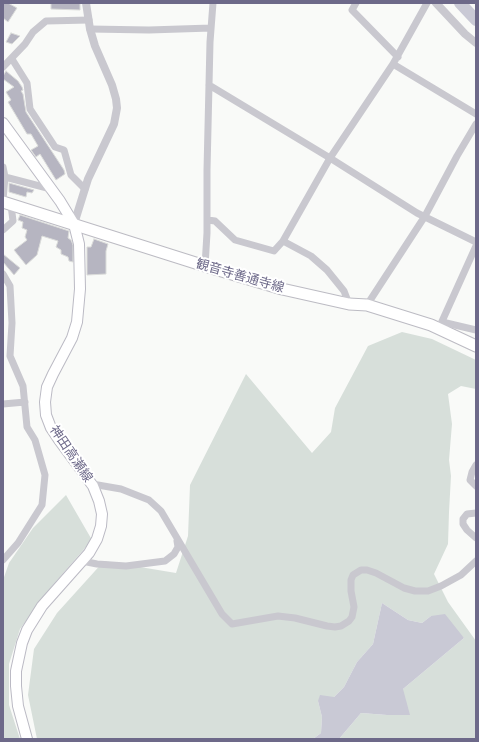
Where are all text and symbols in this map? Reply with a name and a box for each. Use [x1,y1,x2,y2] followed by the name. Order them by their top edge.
[194,256,286,296] street label: 観音寺善通寺線
[46,423,96,485] street label: 神田高瀬線

